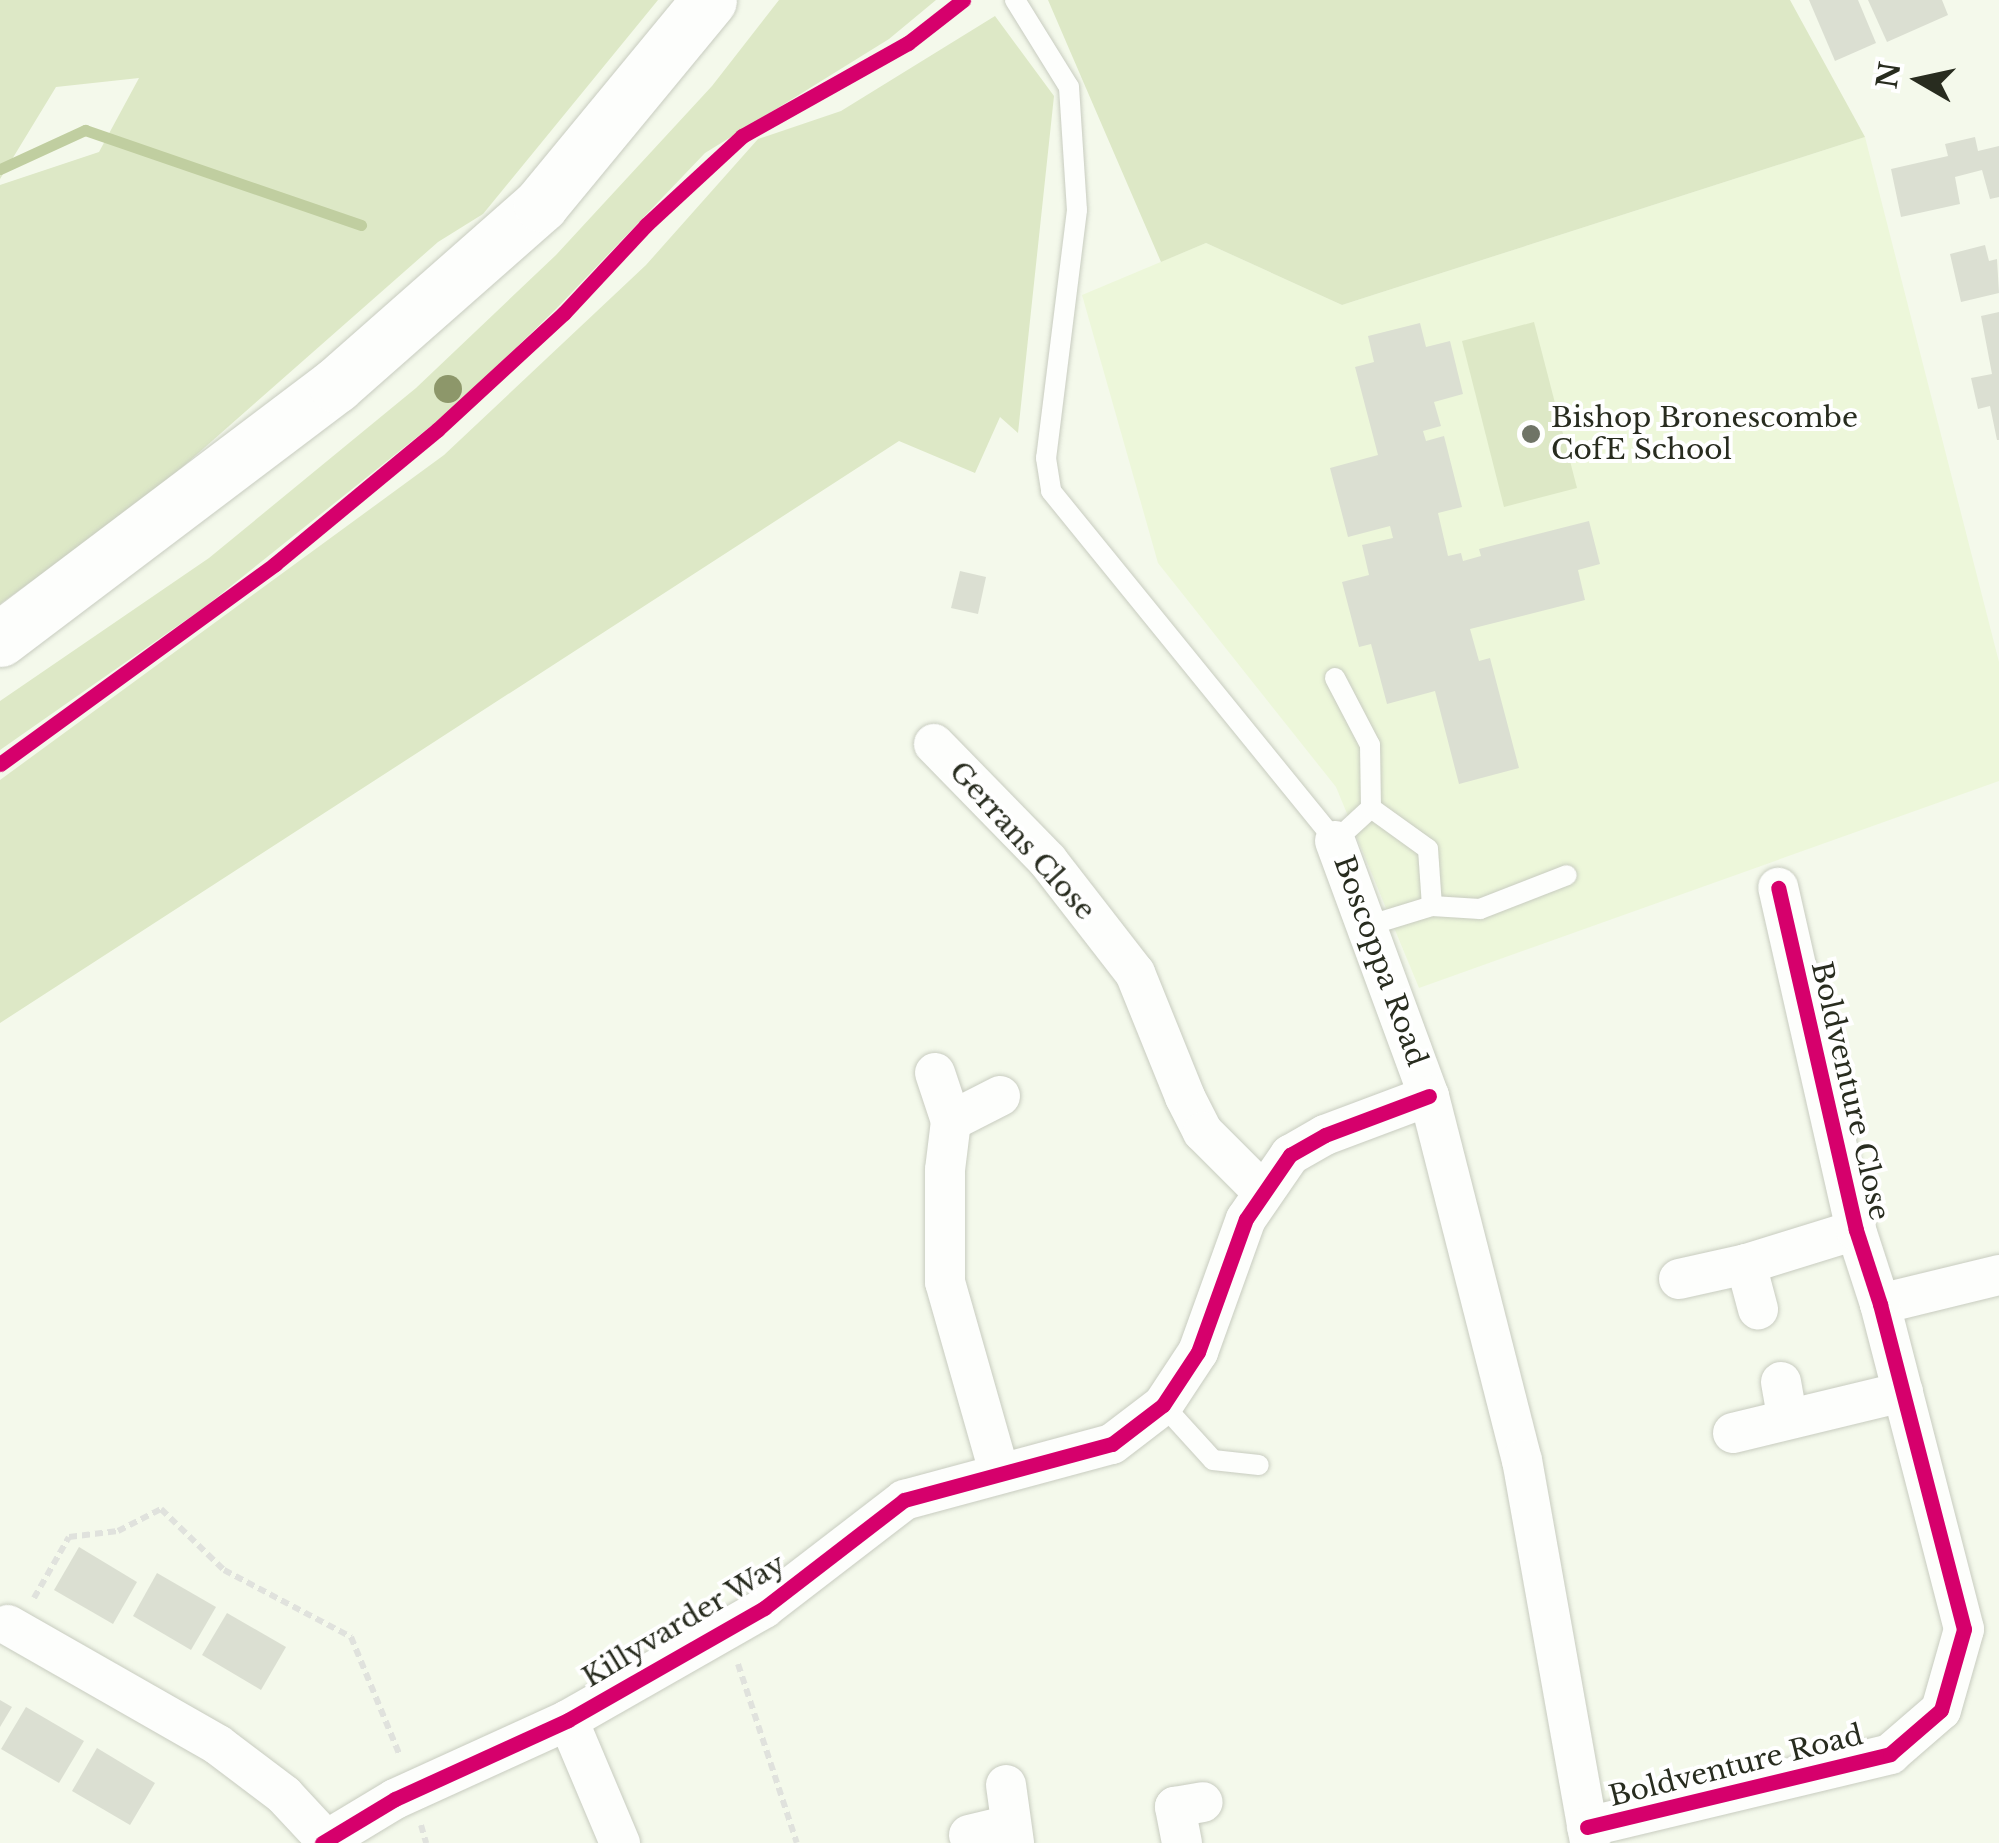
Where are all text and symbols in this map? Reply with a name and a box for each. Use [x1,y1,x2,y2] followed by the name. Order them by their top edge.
[1869,30,1969,130] north arrow
[1870,59,1908,91] text: N
[1551,401,1858,467] place label: Bishop Bronescombe CofE School
[1520,423,1542,445] marker: Bishop Bronescombe CofE School
[942,755,1102,927] street label: Gerrans Close
[1326,851,1434,1071] street label: Boscoppa Road
[1804,958,1896,1224] street label: Boldventure Close
[576,1547,792,1695] street label: Killyvarder Way
[1606,1718,1866,1814] street label: Boldventure Road

